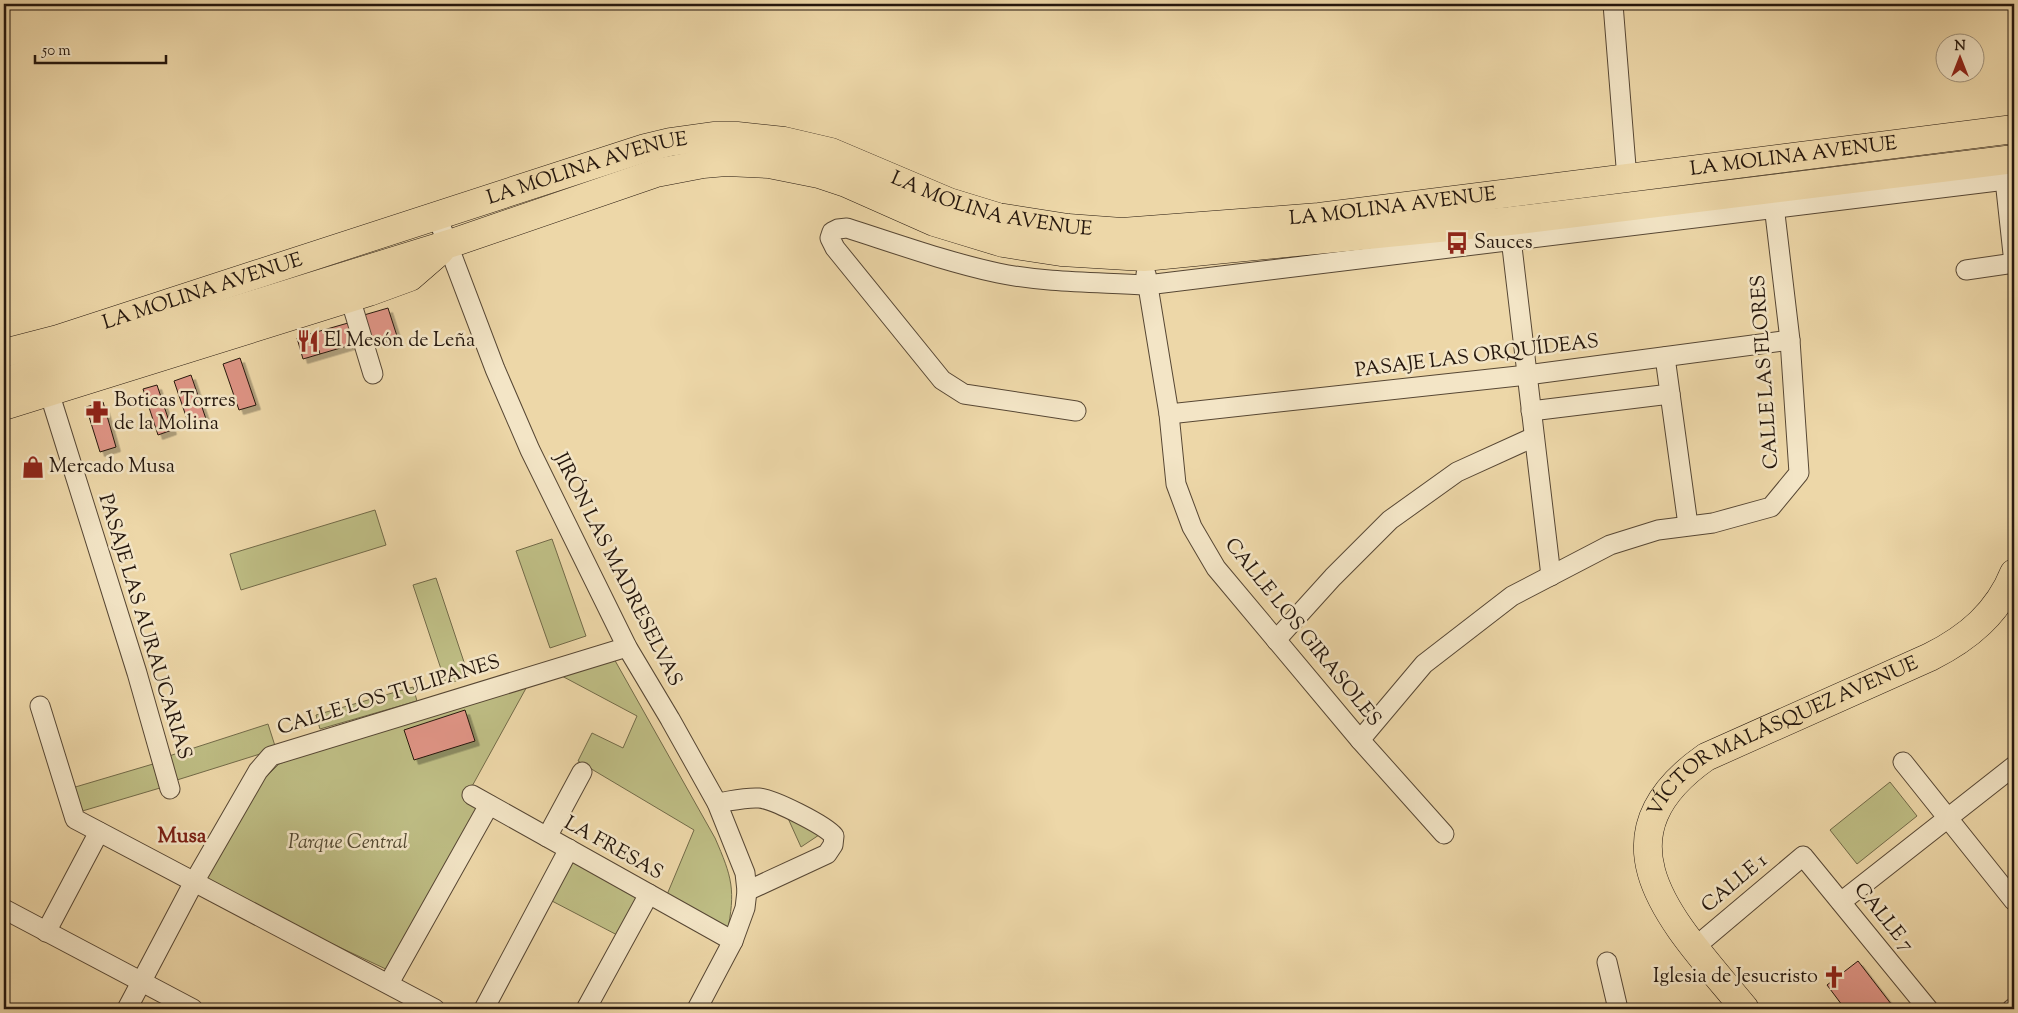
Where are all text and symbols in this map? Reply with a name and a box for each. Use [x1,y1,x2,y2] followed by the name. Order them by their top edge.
[35,32,166,64] scale bar
[1936,32,1986,82] north arrow
[1954,37,1966,57] text: N
[41,41,71,62] text: 50 m
[483,125,689,213] street label: LA MOLINA AVENUE
[1688,129,1899,184] street label: LA MOLINA AVENUE
[886,164,1093,244] street label: LA MOLINA AVENUE
[1288,180,1498,234] street label: LA MOLINA AVENUE
[1474,229,1533,258] place label: Sauces
[1444,230,1470,256] bus stop icon: Sauces
[99,246,306,338] street label: LA MOLINA AVENUE
[1745,274,1787,470] street label: CALLE LAS FLORES
[324,327,475,356] place label: El Mesón de Leña
[1353,327,1600,386] street label: PASAJE LAS ORQUÍDEAS
[295,328,321,354] restaurant icon: El Mesón de Leña
[114,387,236,439] place label: Boticas Torres de la Molina
[84,399,110,425] pharmacy icon: Boticas Torres de la Molina
[545,447,690,692] street label: JIRÓN LAS MADRESELVAS
[49,453,175,482] place label: Mercado Musa
[20,454,46,480] shop icon: Mercado Musa
[90,491,198,763] street label: PASAJE LAS AURAUCARIAS
[1217,532,1387,734] street label: CALLE LOS GIRASOLES
[274,648,504,744] street label: CALLE LOS TULIPANES
[1641,650,1923,822] street label: VÍCTOR MALÁSQUEZ AVENUE
[558,810,668,888] street label: LA FRESAS
[157,822,207,852] district label: Musa
[288,829,408,858] park label: Parque Central
[1696,847,1775,920] street label: CALLE 1
[1846,877,1920,959] street label: CALLE 7
[1653,963,1818,992] place label: Iglesia de Jesucristo
[1821,964,1847,990] church icon: Iglesia de Jesucristo

